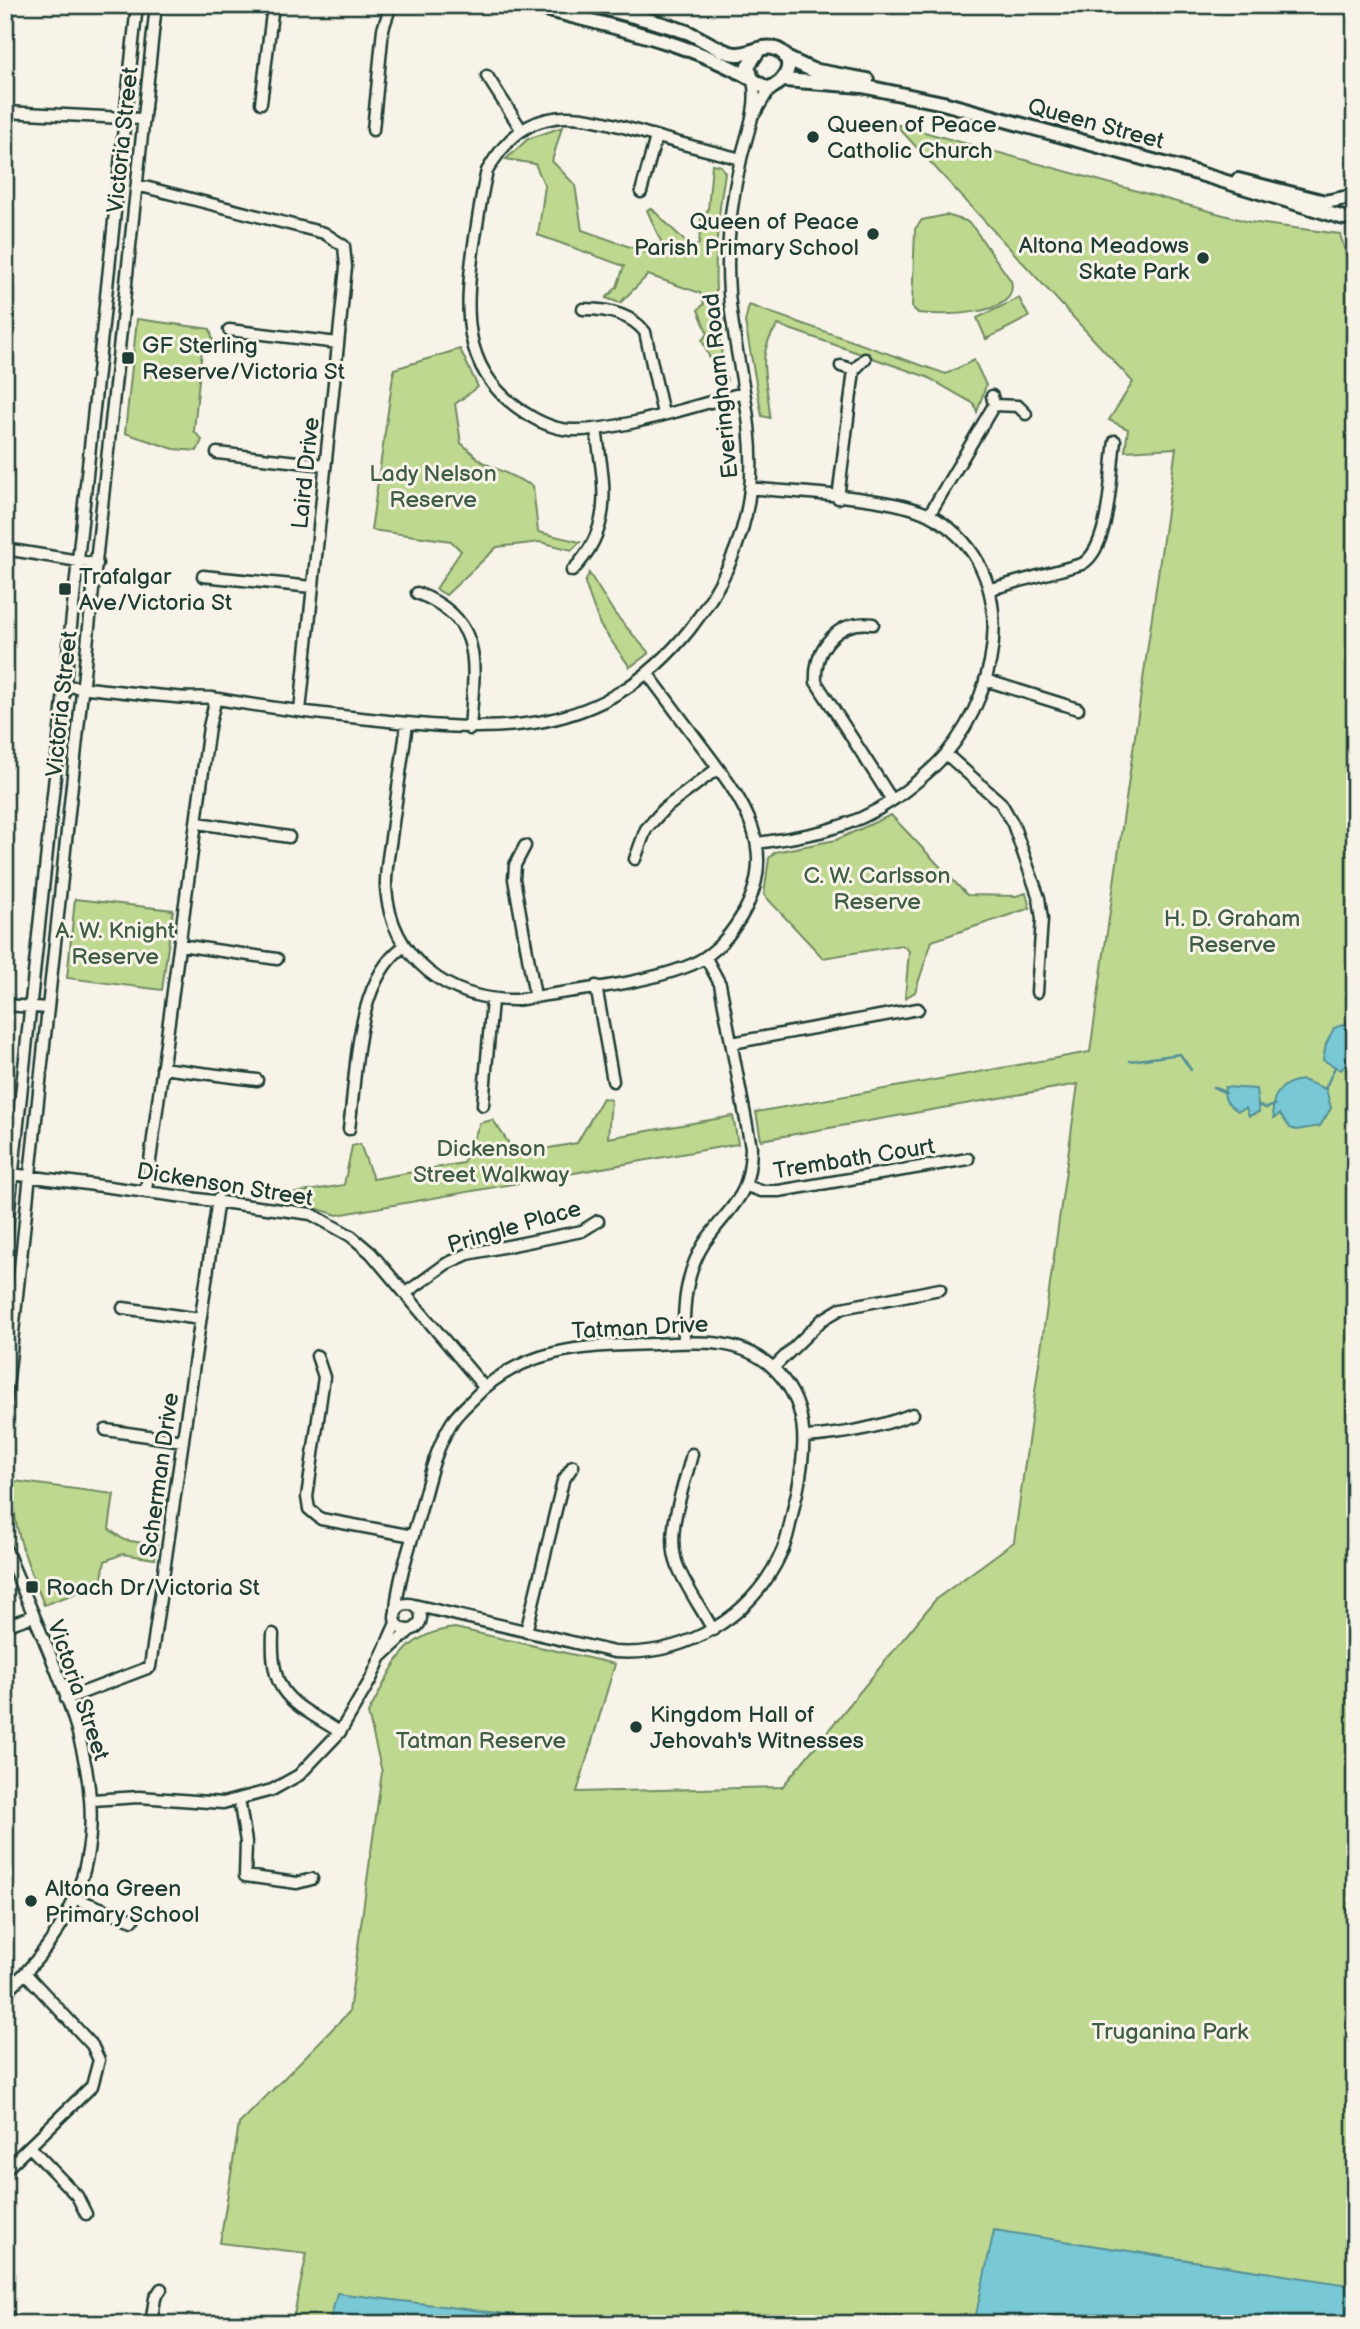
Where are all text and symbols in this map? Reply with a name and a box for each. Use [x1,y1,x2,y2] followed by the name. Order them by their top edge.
[101,66,145,215] street label: Victoria Street
[1025,92,1167,156] street label: Queen Street
[827,111,997,165] place label: Queen of Peace Catholic Church
[805,129,821,145] marker: Queen of Peace Catholic Church
[634,208,859,262] place label: Queen of Peace Parish Primary School
[865,226,881,242] marker: Queen of Peace Parish Primary School
[1019,232,1190,286] place label: Altona Meadows Skate Park
[1195,250,1211,266] marker: Altona Meadows Skate Park
[697,292,745,480] street label: Everingham Road
[142,332,345,386] place label: GF Sterling Reserve/Victoria St
[120,350,136,366] marker: GF Sterling Reserve/Victoria St
[286,416,326,530] street label: Laird Drive
[369,460,497,514] park label: Lady Nelson Reserve
[79,563,232,617] place label: Trafalgar Ave/Victoria St
[57,581,73,597] marker: Trafalgar Ave/Victoria St
[40,630,84,779] street label: Victoria Street
[803,862,951,916] park label: C. W. Carlsson Reserve
[1164,905,1300,959] park label: H. D. Graham Reserve
[55,917,175,971] park label: A. W. Knight Reserve
[771,1132,937,1186] street label: Trembath Court
[413,1135,570,1189] park label: Dickenson Street Walkway
[135,1157,315,1213] street label: Dickenson Street
[444,1195,584,1259] street label: Pringle Place
[571,1310,709,1346] street label: Tatman Drive
[135,1391,185,1559] street label: Scherman Drive
[46,1574,260,1602] place label: Roach Dr/Victoria St
[24,1579,40,1595] marker: Roach Dr/Victoria St
[41,1616,115,1764] street label: Victoria Street
[650,1701,864,1755] place label: Kingdom Hall of Jehovah's Witnesses
[628,1719,644,1735] marker: Kingdom Hall of Jehovah's Witnesses
[396,1727,566,1755] park label: Tatman Reserve
[45,1875,199,1929] place label: Altona Green Primary School
[23,1893,39,1909] marker: Altona Green Primary School
[1092,2018,1249,2046] park label: Truganina Park

